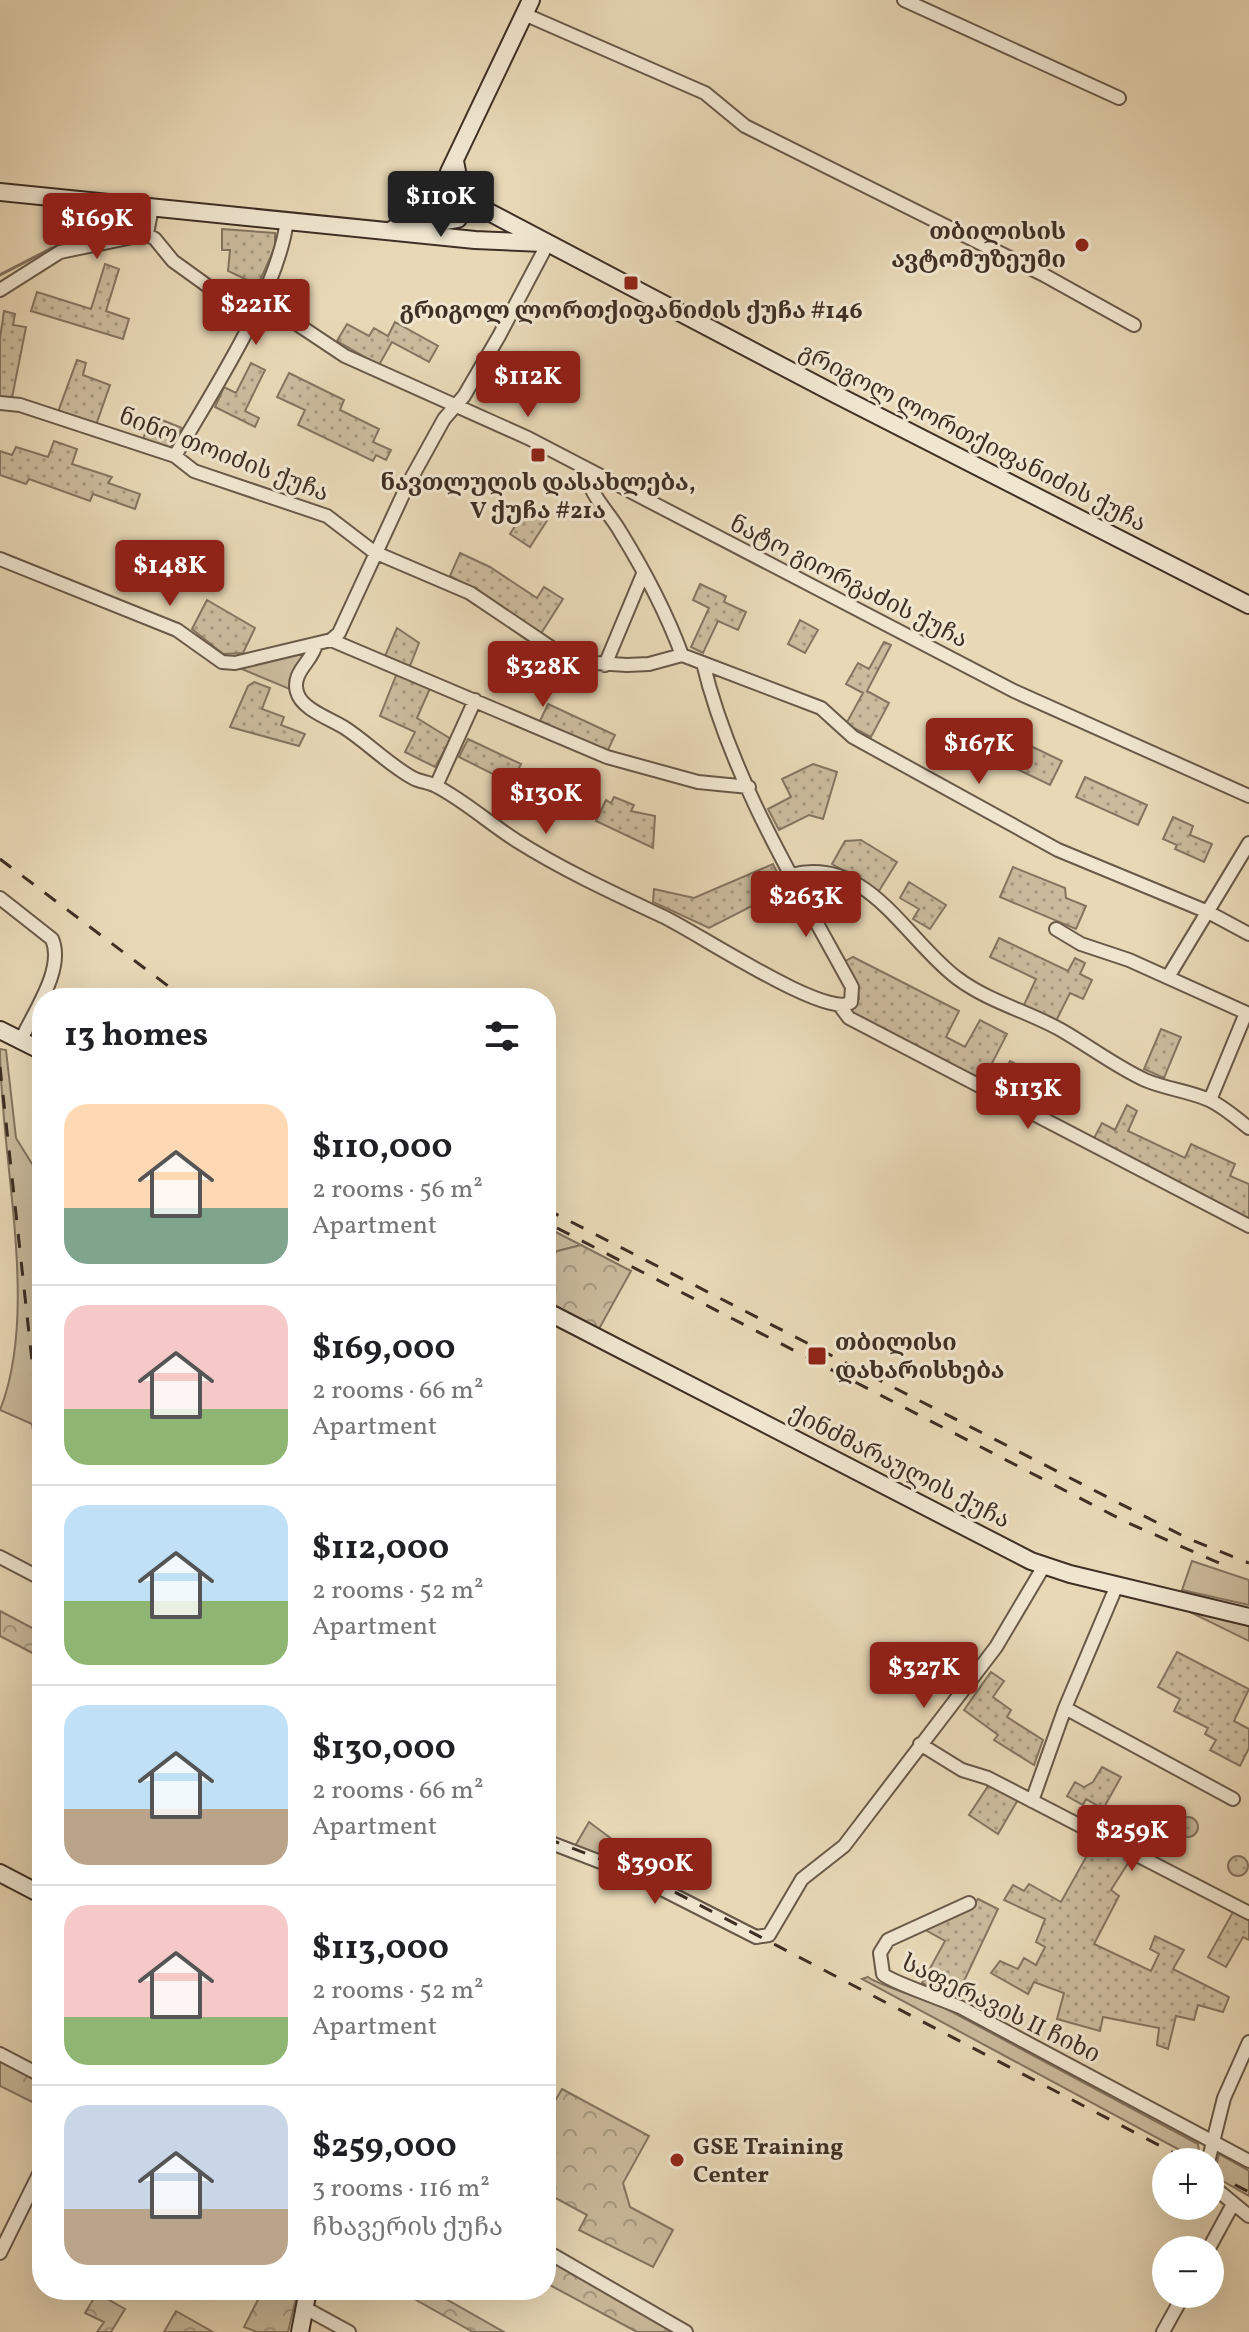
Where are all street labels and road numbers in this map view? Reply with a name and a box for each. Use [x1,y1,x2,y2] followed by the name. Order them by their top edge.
[792,336,1152,542] street label: გრიგოლ ლორთქიფანიძის ქუჩა
[113,400,333,512] street label: ნინო თოიძის ქუჩა
[723,508,973,658] street label: ნატო გიორგაძის ქუჩა
[783,1397,1015,1538] street label: ქინძმარაულის ქუჩა
[895,1947,1105,2073] street label: საფერავის II ჩიხი

